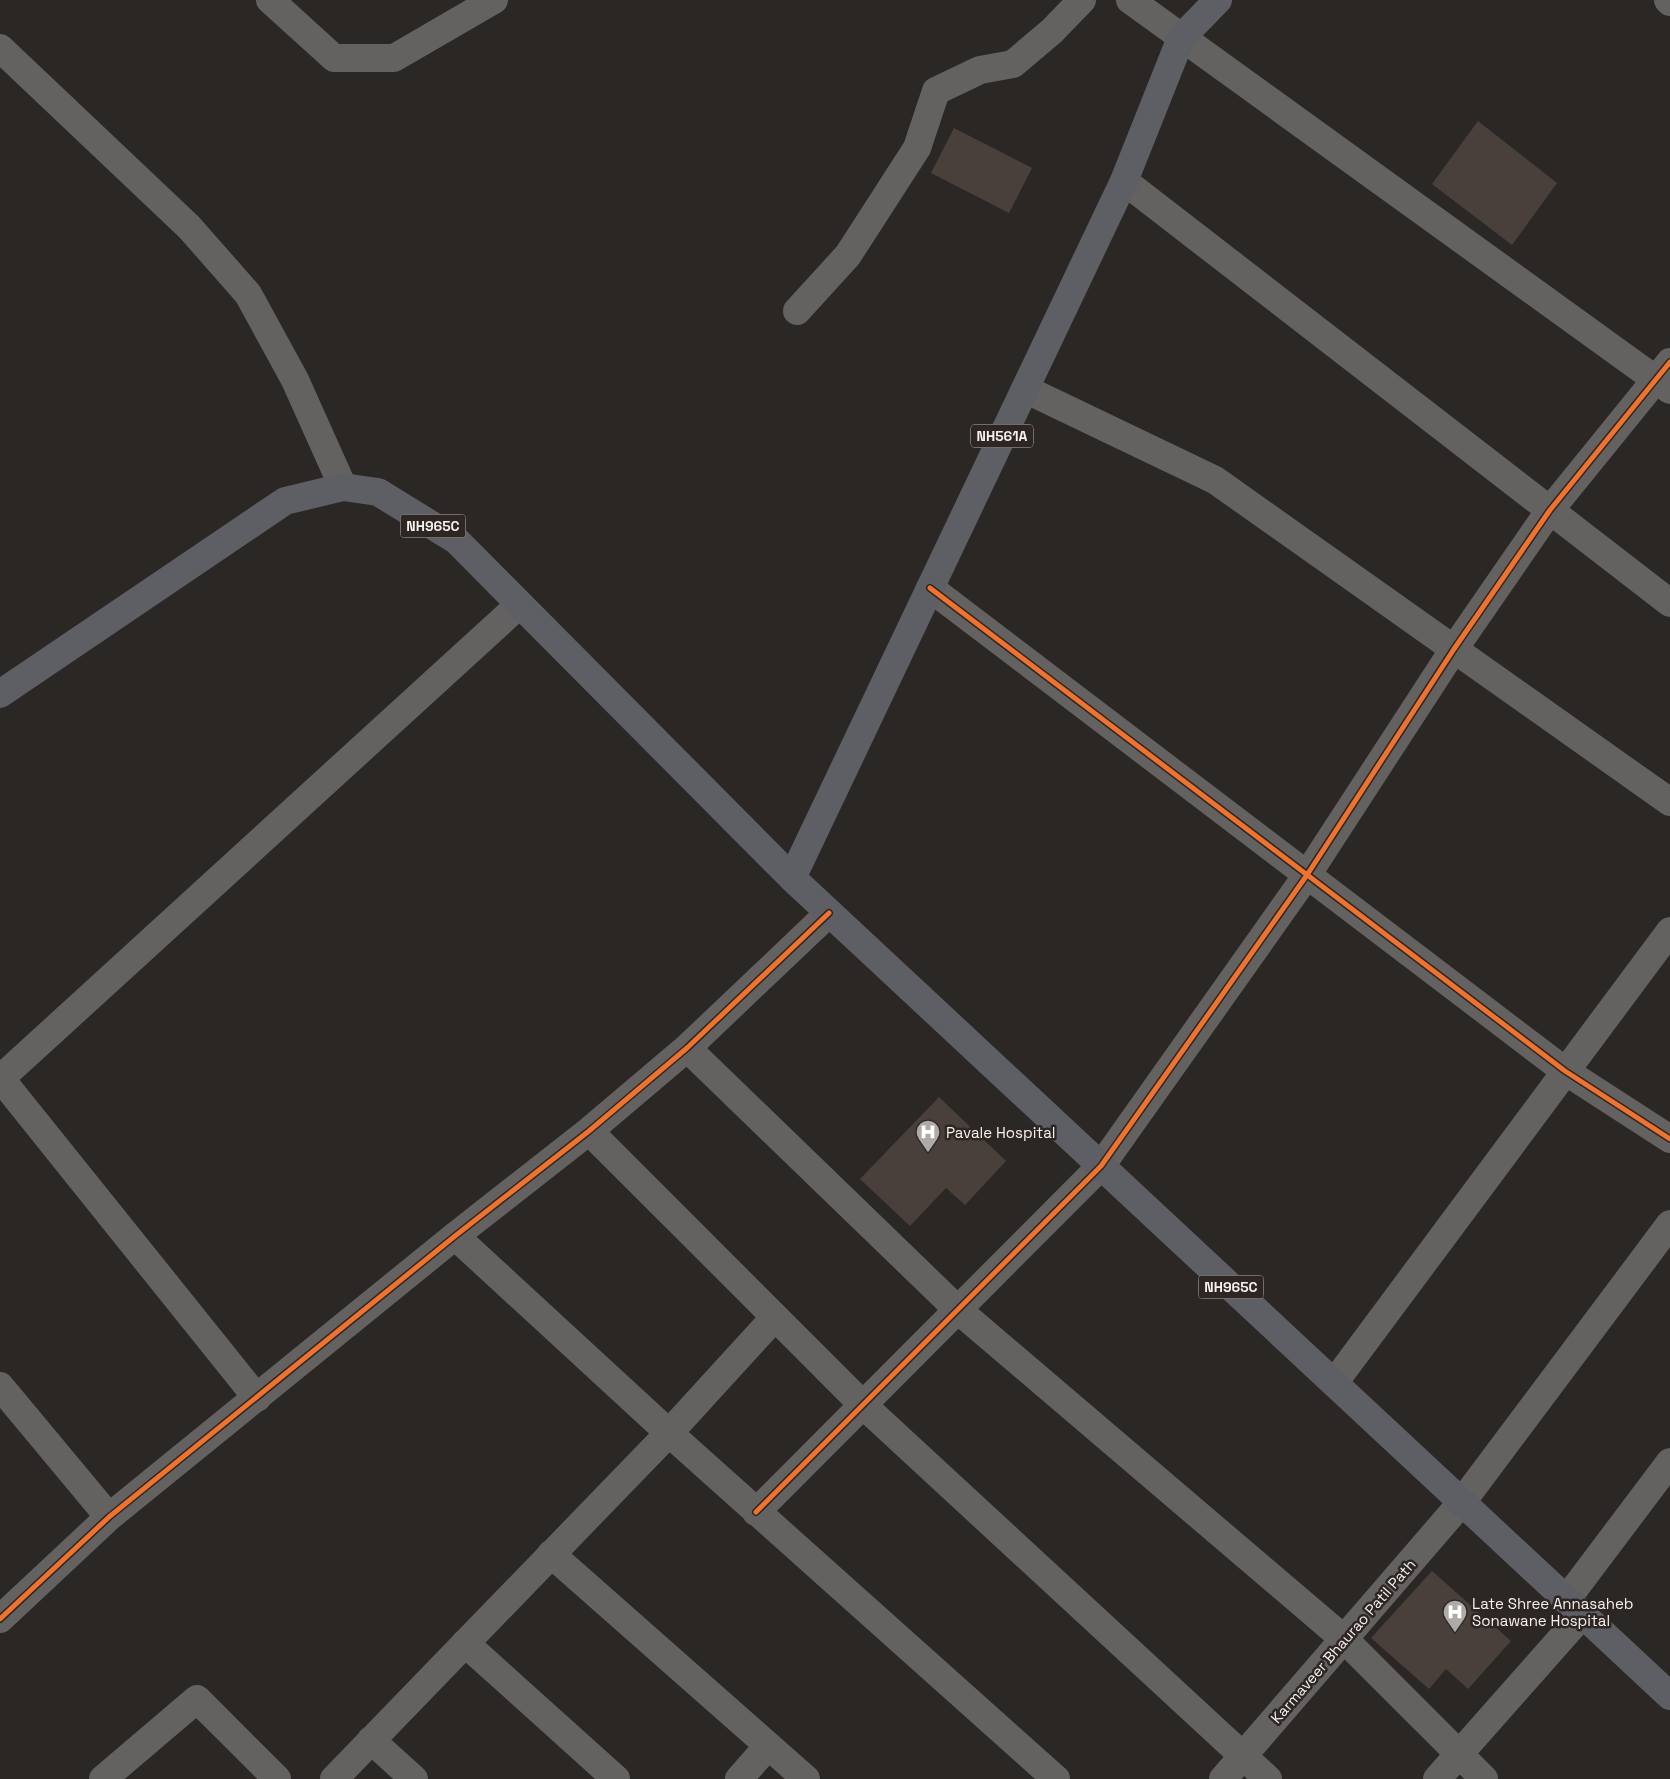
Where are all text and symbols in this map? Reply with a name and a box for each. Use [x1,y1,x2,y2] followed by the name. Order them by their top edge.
[971,424,1033,448] road number: NH561A
[400,514,466,538] road number: NH965C
[915,1119,941,1153] hospital icon: Pavale Hospital
[946,1123,1055,1142] place label: Pavale Hospital
[1198,1275,1264,1298] road number: NH965C
[1266,1555,1420,1727] street label: Karmaveer Bhaurao Patil Path
[1472,1594,1634,1630] place label: Late Shree Annasaheb Sonawane Hospital
[1442,1599,1468,1633] hospital icon: Late Shree Annasaheb Sonawane Hospital

